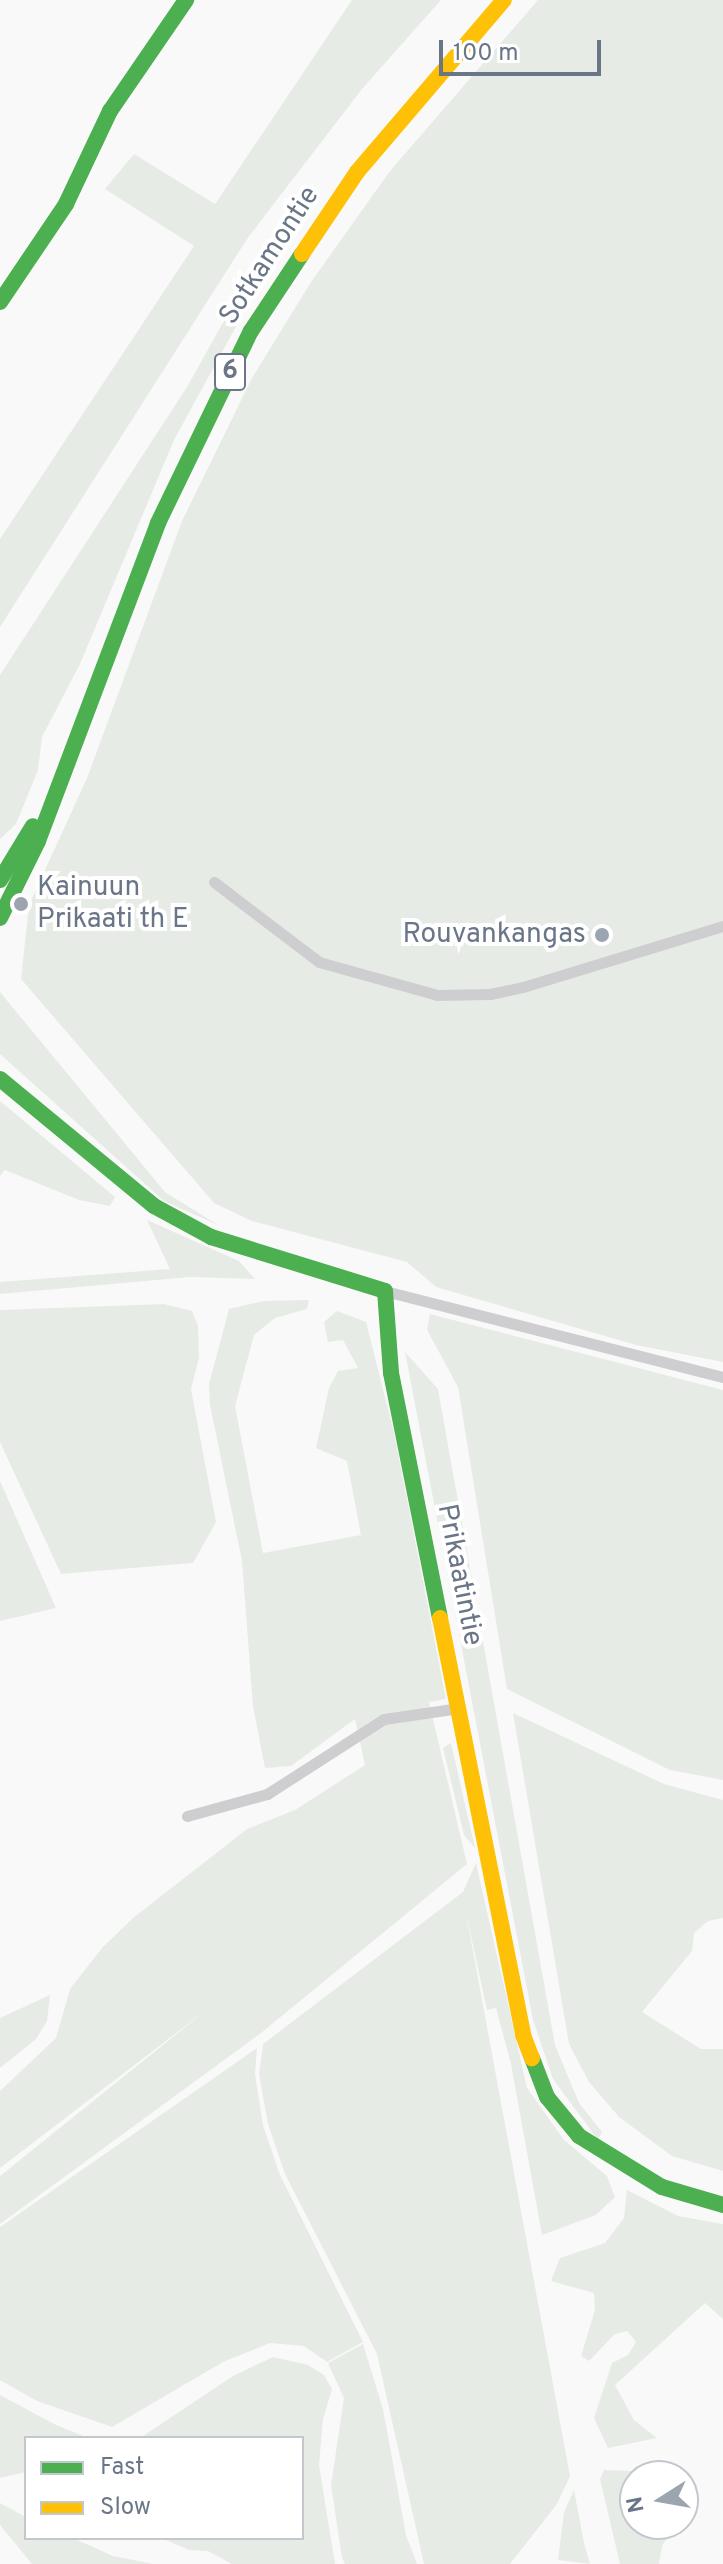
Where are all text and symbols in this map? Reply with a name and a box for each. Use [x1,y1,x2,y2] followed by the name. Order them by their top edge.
[443,24,605,74] scale bar
[453,39,519,69] text: 100 m
[213,181,327,331] street label: Sotkamontie
[214,350,246,394] road number: 6
[37,871,189,937] place label: Kainuun Prikaati th E
[12,895,30,913] marker: Kainuun Prikaati th E
[403,918,586,952] place label: Rouvankangas
[593,926,611,944] marker: Rouvankangas
[429,1501,489,1649] street label: Prikaatintie
[24,2436,304,2540] legend
[100,2453,144,2483] text: Fast
[619,2460,699,2540] north arrow
[100,2493,151,2523] text: Slow
[622,2494,652,2515] text: N

